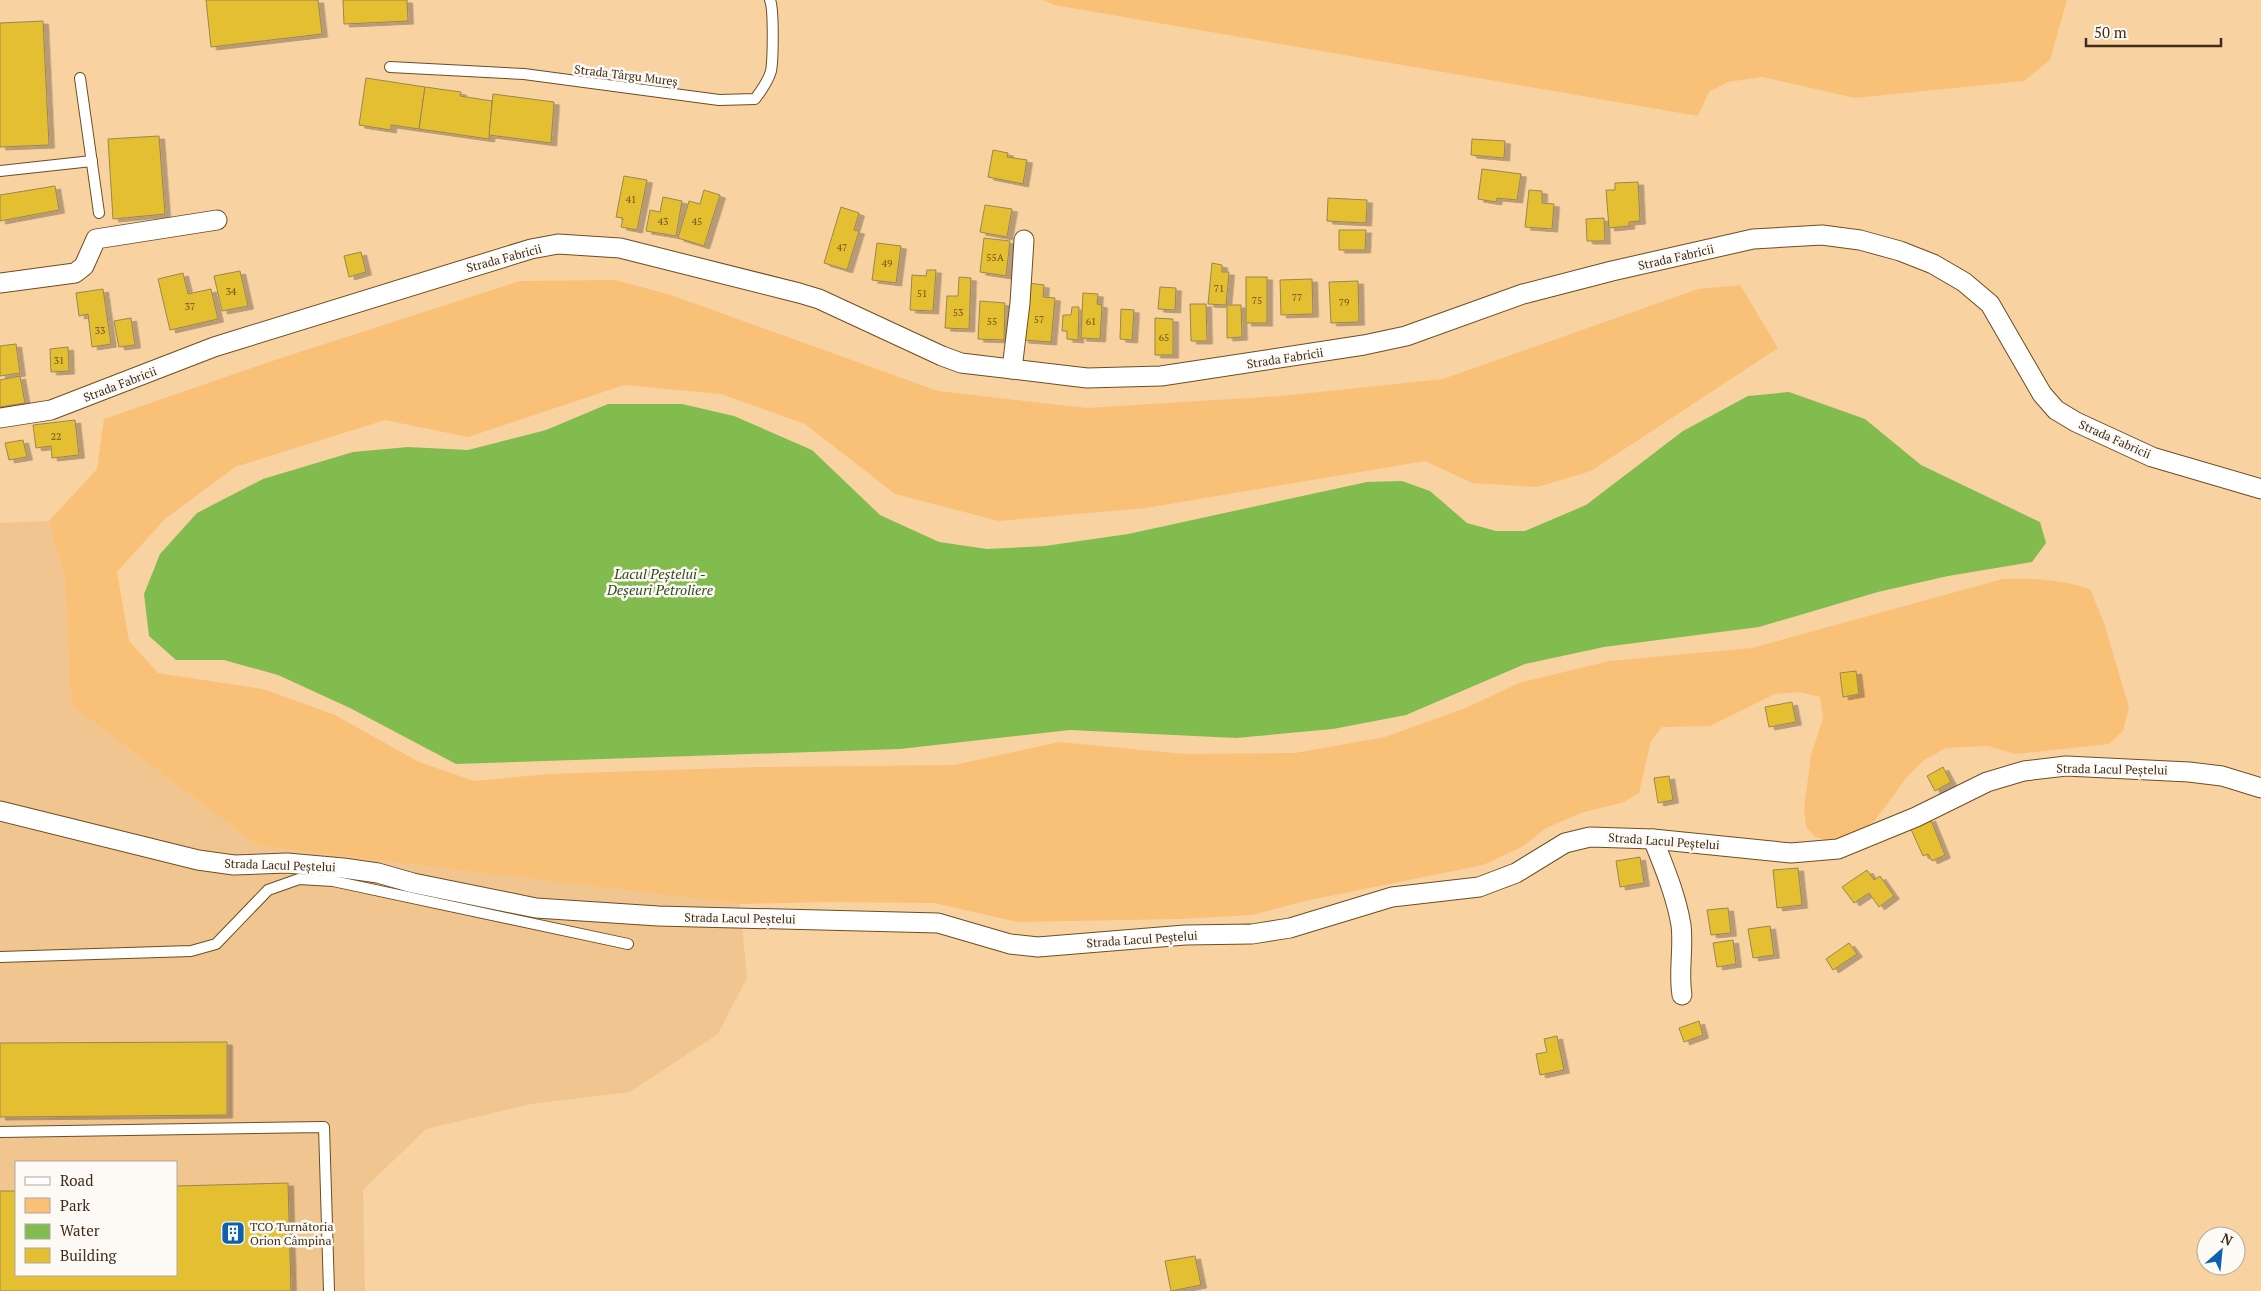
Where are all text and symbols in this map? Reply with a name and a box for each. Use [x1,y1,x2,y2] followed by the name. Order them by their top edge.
[2086,15,2221,47] scale bar
[2094,22,2127,42] text: 50 m
[573,61,679,90] street label: Strada Târgu Mureș
[626,193,636,206] house number: 41
[658,215,668,228] house number: 43
[692,215,702,228] house number: 45
[465,241,544,275] street label: Strada Fabricii
[837,241,847,254] house number: 47
[1637,241,1716,273] street label: Strada Fabricii
[986,251,1004,264] house number: 55A
[882,257,892,270] house number: 49
[1214,282,1224,295] house number: 71
[226,285,237,298] house number: 34
[917,287,927,300] house number: 51
[1292,291,1302,304] house number: 77
[1252,294,1262,307] house number: 75
[1339,296,1349,309] house number: 79
[185,300,195,313] house number: 37
[953,306,963,319] house number: 53
[1034,313,1044,326] house number: 57
[987,315,997,328] house number: 55
[1086,315,1096,328] house number: 61
[95,324,105,337] house number: 33
[1159,331,1169,344] house number: 65
[1246,344,1325,371] street label: Strada Fabricii
[54,354,64,367] house number: 31
[81,363,159,405] street label: Strada Fabricii
[2077,416,2154,462] street label: Strada Fabricii
[51,430,61,443] house number: 22
[606,564,714,599] water label: Lacul Peștelui - Deșeuri Petroliere
[2056,761,2168,778] street label: Strada Lacul Peștelui
[1608,830,1721,853] street label: Strada Lacul Peștelui
[224,856,336,875] street label: Strada Lacul Peștelui
[684,910,796,927] street label: Strada Lacul Peștelui
[1086,928,1199,951] street label: Strada Lacul Peștelui
[15,1161,178,1276] legend
[60,1170,93,1190] text: Road
[60,1195,90,1215] text: Park
[250,1219,334,1248] place label: TCO Turnătoria Orion Câmpina
[60,1220,100,1240] text: Water
[220,1220,246,1246] building icon: TCO Turnătoria Orion Câmpina
[2196,1226,2246,1276] north arrow
[2218,1228,2237,1250] text: N
[60,1245,118,1265] text: Building

